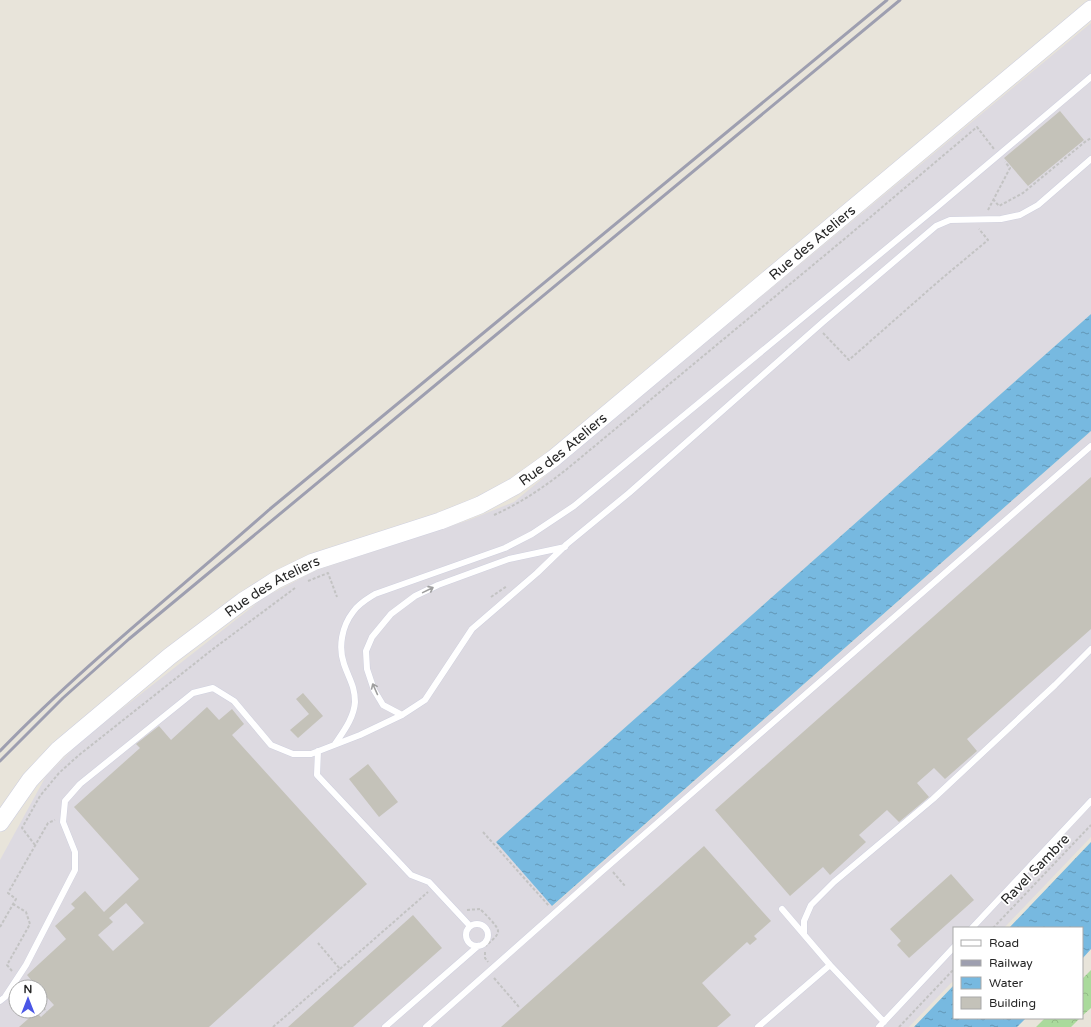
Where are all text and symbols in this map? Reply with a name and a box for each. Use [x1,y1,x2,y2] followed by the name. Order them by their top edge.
[766,201,859,284] street label: Rue des Ateliers
[516,409,611,490] street label: Rue des Ateliers
[222,552,322,621] street label: Rue des Ateliers
[422,585,434,593] one-way arrow
[371,684,378,696] one-way arrow
[998,831,1073,908] street label: Ravel Sambre
[953,927,1083,1019] legend
[989,936,1019,950] text: Road
[989,956,1033,970] text: Railway
[989,976,1024,990] text: Water
[8,979,48,1019] north arrow
[24,983,32,996] text: N
[989,996,1036,1010] text: Building

